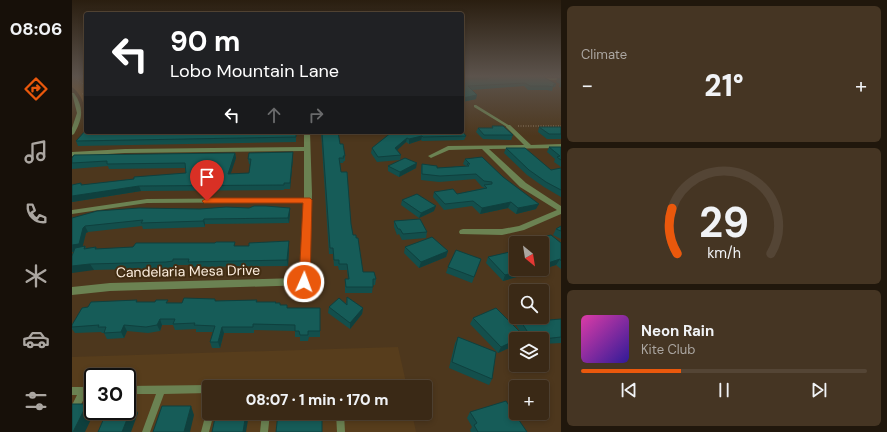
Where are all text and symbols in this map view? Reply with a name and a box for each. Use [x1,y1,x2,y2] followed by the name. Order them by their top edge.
[10,17,62,41] text: 08:06
[170,23,240,60] text: 90 m
[104,28,156,80] icon: left
[581,46,627,63] text: Climate
[170,59,339,83] text: Lobo Mountain Lane
[704,66,744,105] text: 21°
[581,71,593,100] text: −
[855,71,867,100] text: +
[22,75,50,103] icon: directions
[221,104,243,126] icon: left
[263,104,285,126] icon: ahead
[305,104,327,126] icon: right
[22,138,50,166] icon: music
[190,160,224,201] pin
[196,166,218,188] icon: arrive
[699,196,749,250] text: 29
[22,200,50,228] icon: phone
[509,236,549,276] north arrow
[509,236,549,420] map controls
[707,244,741,262] text: km/h
[116,261,260,281] street label: Candelaria Mesa Drive
[283,261,325,303] position arrow
[22,262,50,290] icon: climate
[509,284,549,324] button: search
[641,321,714,341] text: Neon Rain
[22,325,50,353] icon: car
[509,332,549,372] button: layers
[641,341,695,358] text: Kite Club
[84,368,136,420] speed limit sign: 30
[618,379,640,401] icon: previous
[713,379,735,401] icon: pause
[808,379,830,401] icon: next
[509,380,549,420] button: +
[22,387,50,415] icon: filters
[246,390,388,410] text: 08:07 · 1 min · 170 m

